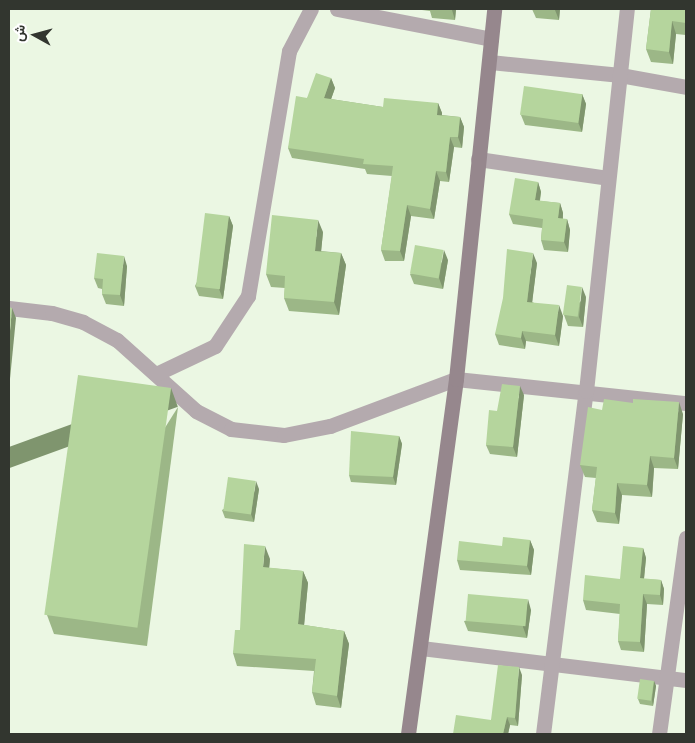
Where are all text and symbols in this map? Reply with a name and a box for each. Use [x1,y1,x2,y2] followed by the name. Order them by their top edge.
[10,10,60,60] north arrow
[12,24,28,42] text: ش

